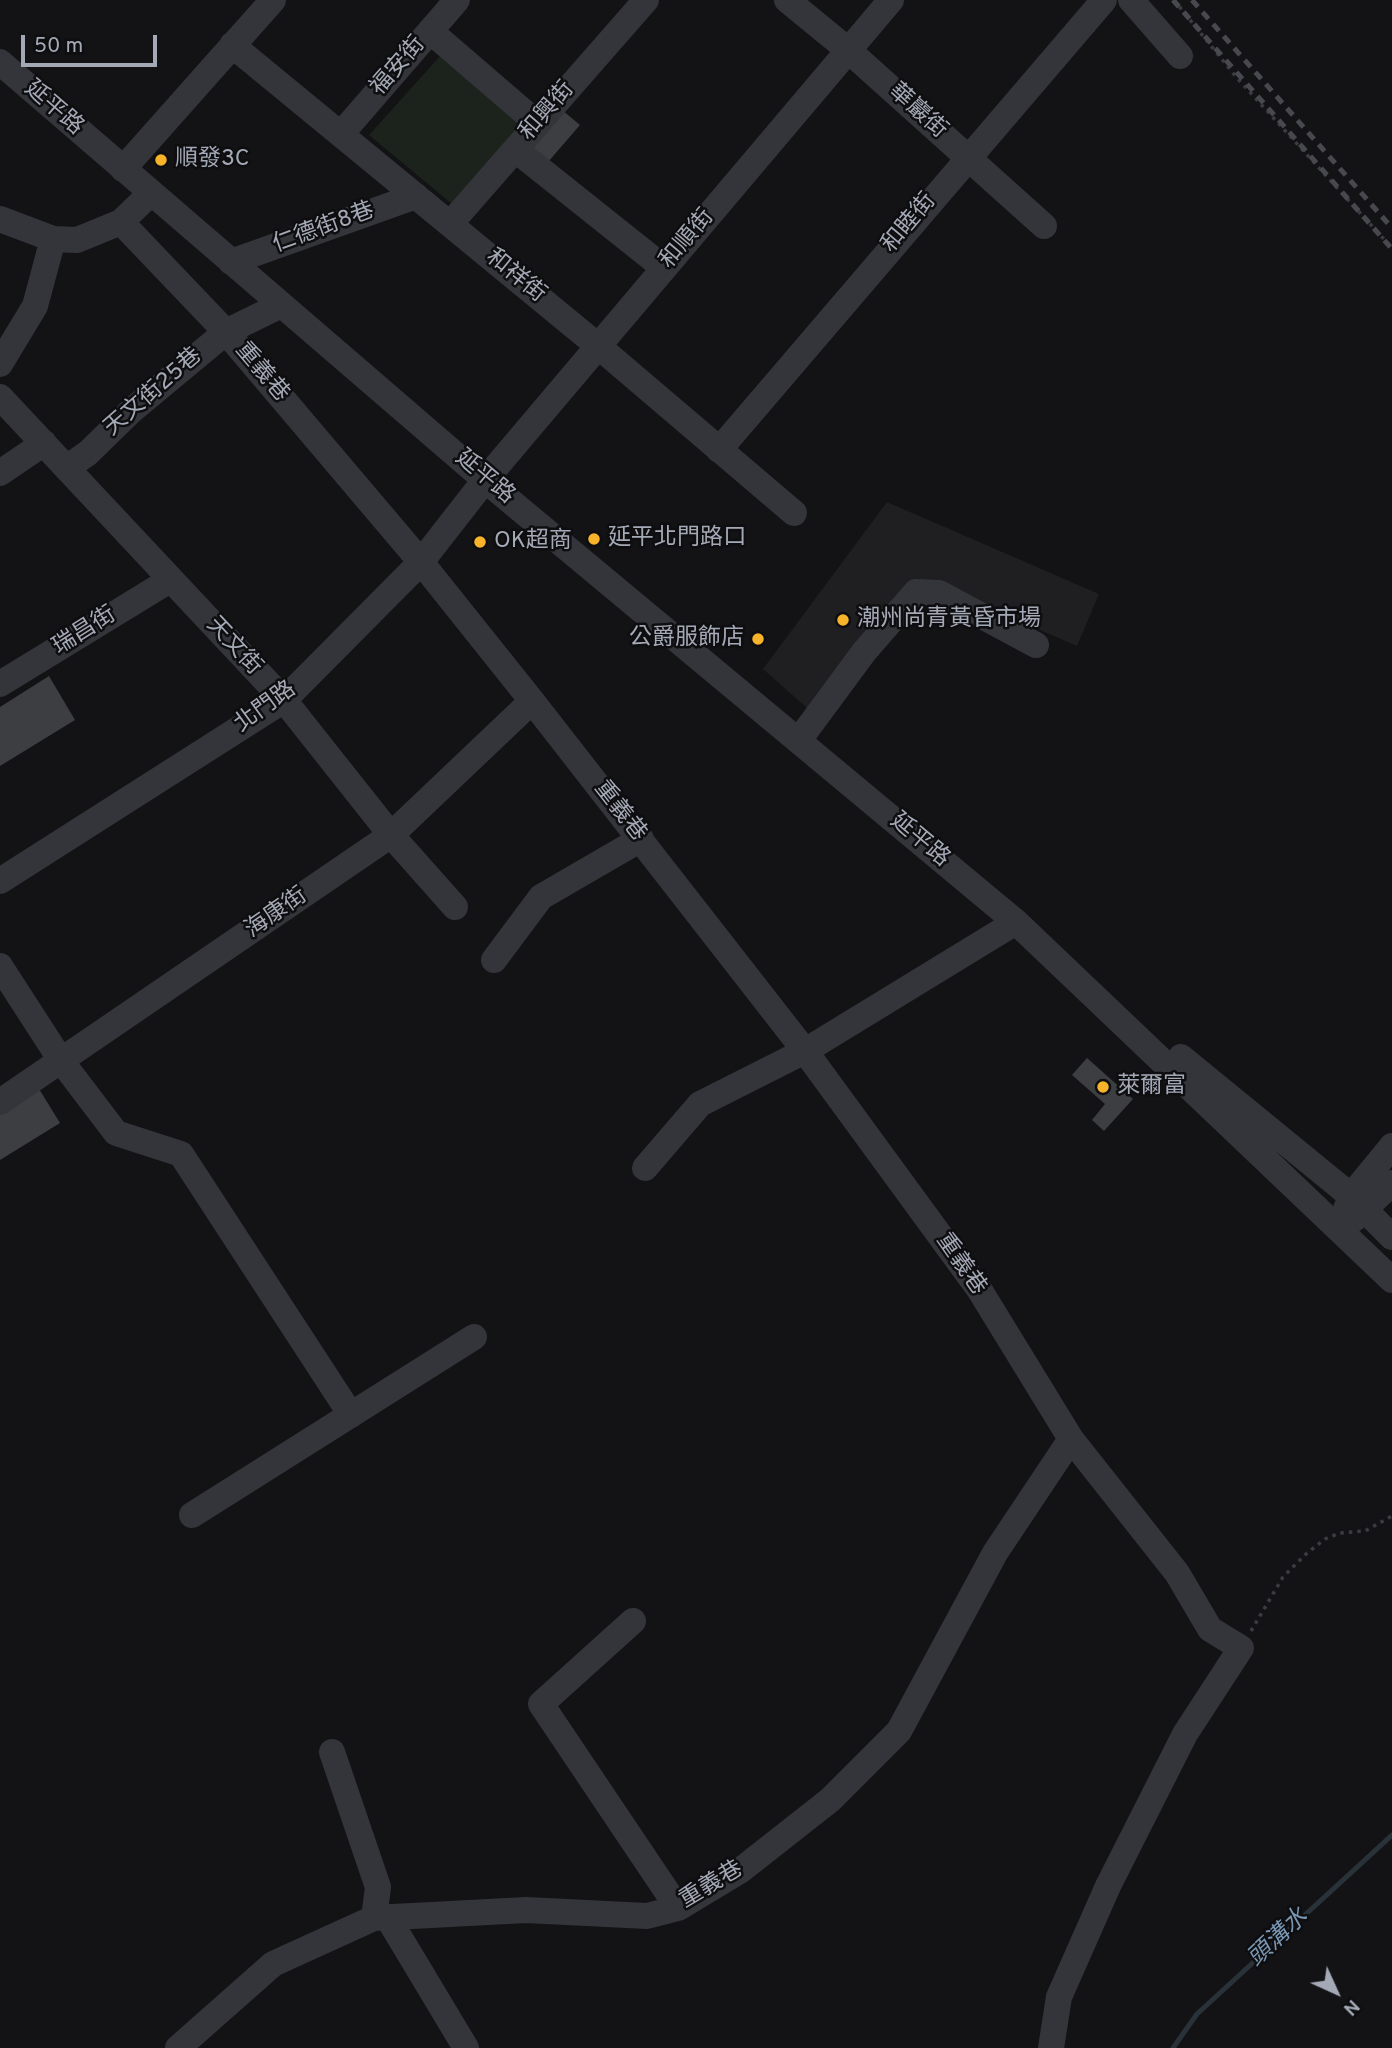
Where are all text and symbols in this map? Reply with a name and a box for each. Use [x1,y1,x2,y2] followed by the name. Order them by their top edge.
[24,21,161,65] scale bar
[366,32,432,102] street label: 福安街
[34,33,83,60] text: 50 m
[18,76,88,142] street label: 延平路
[515,77,581,147] street label: 和興街
[882,79,952,145] street label: 華巖街
[175,146,250,174] place label: 順發3C
[153,152,169,168] marker: 順發3C
[877,189,943,259] street label: 和睦街
[269,198,379,260] street label: 仁德街8巷
[655,205,721,275] street label: 和順街
[480,245,550,309] street label: 和祥街
[228,338,294,408] street label: 重義巷
[100,343,208,443] street label: 天文街25巷
[449,445,519,511] street label: 延平路
[608,525,746,553] place label: 延平北門路口
[494,528,572,556] place label: OK超商
[586,531,602,547] marker: 延平北門路口
[472,534,488,550] marker: OK超商
[48,602,122,662] street label: 瑞昌街
[857,606,1041,634] place label: 潮州尚青黃昏市場
[199,612,267,682] street label: 天文街
[835,612,851,628] marker: 潮州尚青黃昏市場
[629,625,744,653] place label: 公爵服飾店
[750,631,766,647] marker: 公爵服飾店
[230,677,302,739] street label: 北門路
[587,776,651,848] street label: 重義巷
[884,808,954,874] street label: 延平路
[241,883,313,945] street label: 海康街
[1117,1073,1186,1101] place label: 萊爾富
[1095,1079,1111,1095] marker: 萊爾富
[929,1229,991,1301] street label: 重義巷
[675,1856,749,1916] street label: 重義巷
[1243,1904,1315,1974] water label: 頭溝水
[1301,1957,1371,2027] north arrow
[1338,1994,1364,2020] text: N

